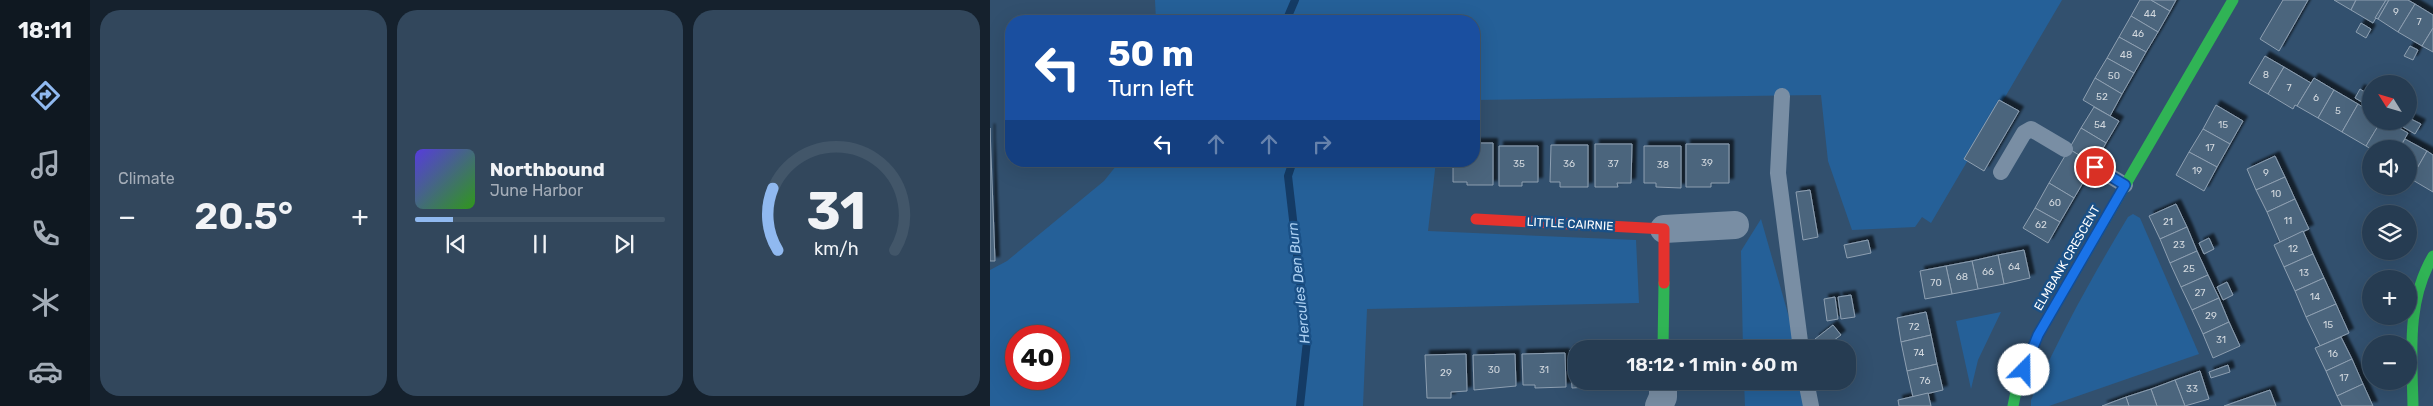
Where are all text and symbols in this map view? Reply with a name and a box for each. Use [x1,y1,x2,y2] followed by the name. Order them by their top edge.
[2393,6,2399,18] house number: 9
[2144,8,2156,20] house number: 44
[2416,16,2422,28] house number: 7
[18,17,72,44] text: 18:11
[2132,28,2144,40] house number: 46
[1108,33,1194,75] text: 50 m
[1025,35,1090,100] icon: left
[2120,49,2132,61] house number: 48
[2263,69,2269,81] house number: 8
[2108,70,2120,82] house number: 50
[1108,75,1194,102] text: Turn left
[2362,75,2418,130] north arrow
[2362,75,2417,390] map controls
[28,78,63,113] icon: directions
[2286,82,2292,94] house number: 7
[2096,91,2108,103] house number: 52
[2313,92,2319,104] house number: 6
[2335,105,2341,117] house number: 5
[2094,119,2106,131] house number: 54
[2218,119,2228,131] house number: 15
[1149,130,1177,158] icon: left
[1202,130,1230,158] icon: ahead
[1255,130,1283,158] icon: ahead
[1308,130,1336,158] icon: right
[2362,140,2417,195] button: sound
[2205,142,2215,154] house number: 17
[2074,146,2116,188] pin
[28,147,63,182] icon: music
[2081,153,2109,181] icon: arrive
[1701,157,1713,169] house number: 39
[490,158,605,181] text: Northbound
[1513,158,1525,170] house number: 35
[1563,158,1575,170] house number: 36
[1607,158,1619,170] house number: 37
[1657,159,1669,171] house number: 38
[2192,165,2202,177] house number: 19
[2263,167,2269,179] house number: 9
[118,169,175,188] text: Climate
[807,180,866,242] text: 31
[490,181,583,200] text: June Harbor
[2271,188,2281,200] house number: 10
[194,193,293,239] text: 20.5°
[2049,197,2061,209] house number: 60
[118,200,136,233] text: −
[351,200,369,233] text: +
[2031,203,2103,313] street label: ELMBANK CRESCENT
[2362,205,2417,260] button: layers
[1526,215,1614,233] street label: LITTLE CAIRNIE
[2284,215,2292,227] house number: 11
[28,216,63,251] icon: phone
[2163,216,2173,228] house number: 21
[2035,219,2047,231] house number: 62
[1284,221,1314,345] water label: Hercules Den Burn
[442,230,470,258] icon: previous
[526,230,554,258] icon: pause
[610,230,638,258] icon: next
[814,238,859,259] text: km/h
[2173,239,2185,251] house number: 23
[2288,243,2298,255] house number: 12
[2008,261,2020,273] house number: 64
[2183,263,2195,275] house number: 25
[1982,266,1994,278] house number: 66
[2299,267,2309,279] house number: 13
[2362,270,2417,325] button: +
[1956,271,1968,283] house number: 68
[1930,277,1942,289] house number: 70
[28,285,63,320] icon: climate
[2195,287,2206,299] house number: 27
[2310,291,2320,303] house number: 14
[2205,310,2217,322] house number: 29
[2323,319,2333,331] house number: 15
[1909,321,1920,333] house number: 72
[1005,325,1070,390] speed limit sign: 40
[2216,334,2226,346] house number: 31
[2362,335,2417,390] button: −
[1997,343,2049,395] position arrow
[1914,347,1925,359] house number: 74
[2328,348,2338,360] house number: 16
[1626,353,1798,376] text: 18:12 · 1 min · 60 m
[28,354,63,389] icon: car
[1488,364,1500,376] house number: 30
[1539,364,1549,376] house number: 31
[1440,367,1452,379] house number: 29
[2339,372,2349,384] house number: 17
[1920,375,1930,387] house number: 76
[2186,383,2198,395] house number: 33

